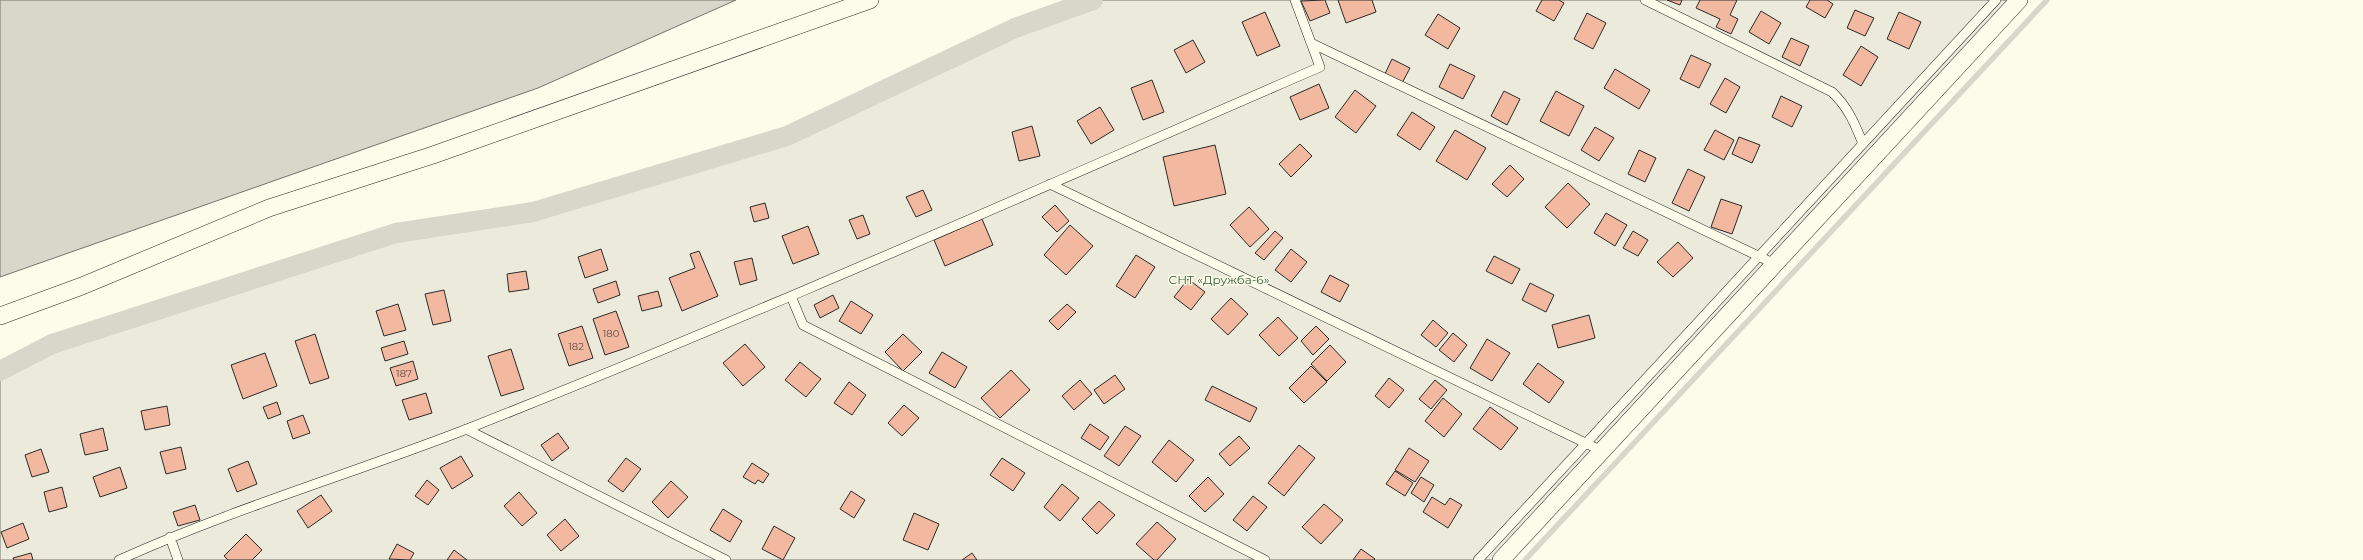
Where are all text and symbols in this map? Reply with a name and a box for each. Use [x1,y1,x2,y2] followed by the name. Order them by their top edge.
[1169,272,1270,287] park label: СНТ «Дружба-6»
[603,327,620,340] house number: 180
[568,340,584,353] house number: 182
[396,367,412,380] house number: 187

